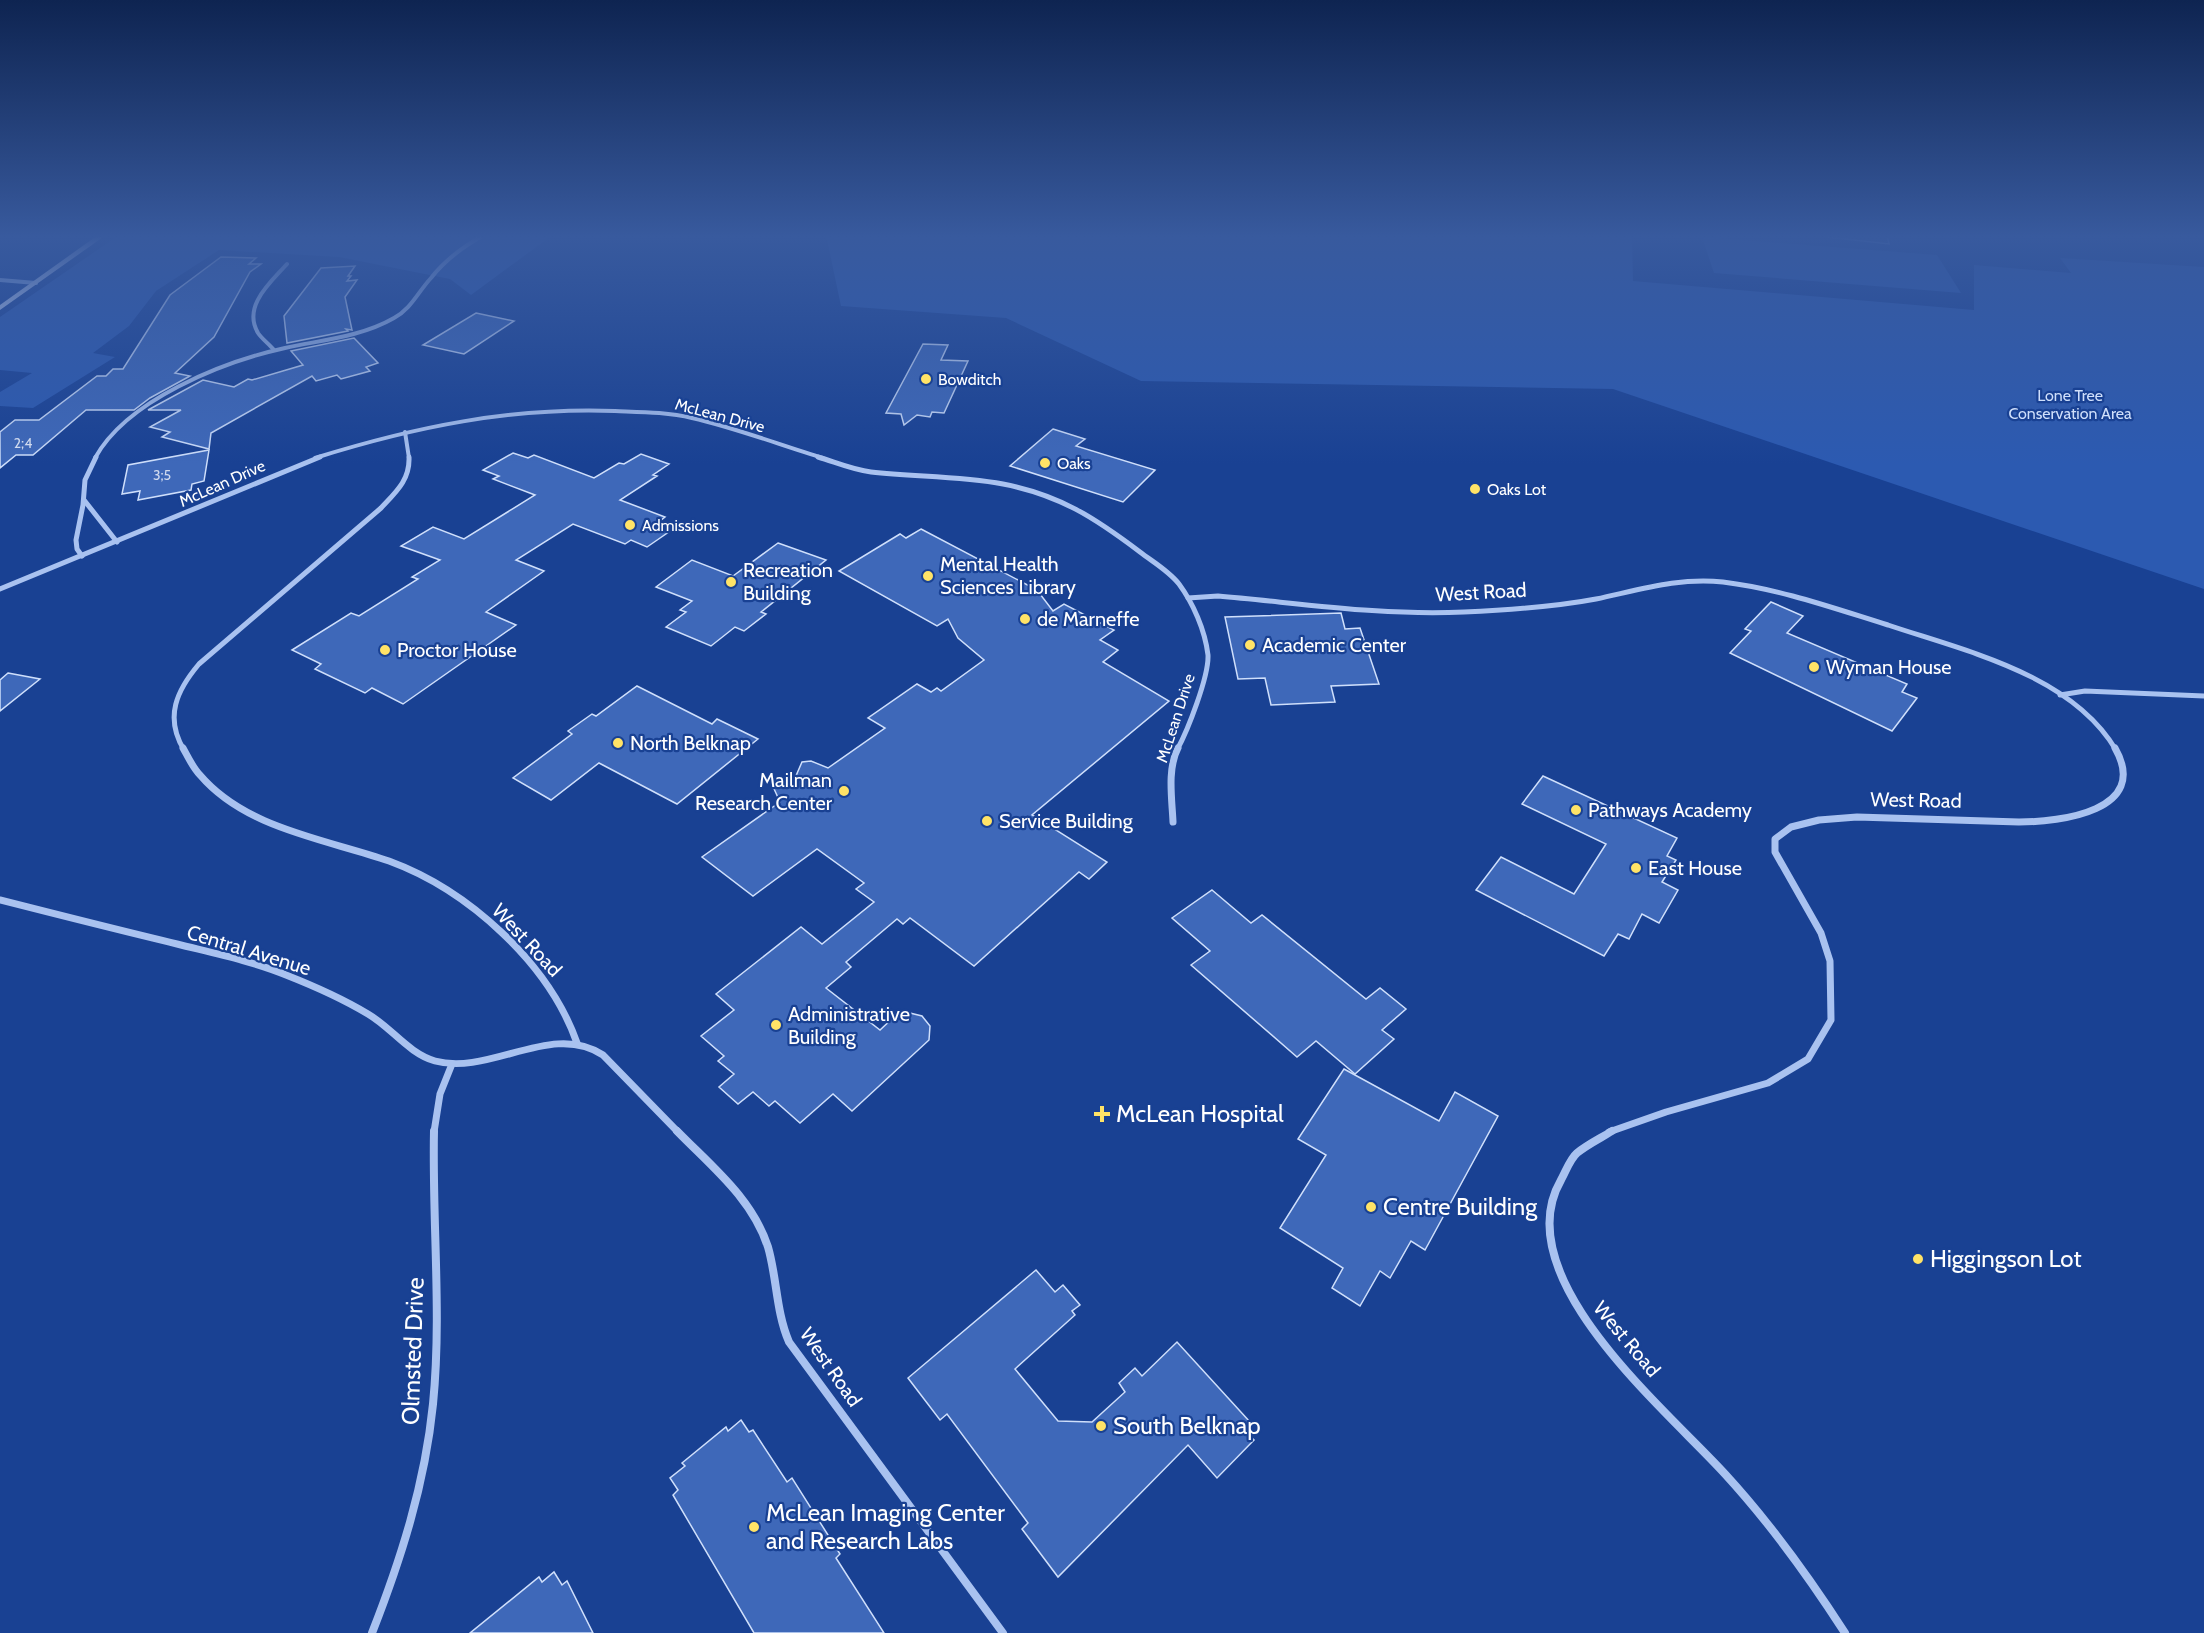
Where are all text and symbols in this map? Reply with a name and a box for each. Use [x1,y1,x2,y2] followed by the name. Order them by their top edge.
[938,370,1001,389] place label: Bowditch
[919,372,933,386] marker: Bowditch
[2008,386,2132,423] park label: Lone Tree Conservation Area
[673,394,767,437] street label: McLean Drive
[14,434,32,452] house number: 2;4
[1057,454,1091,473] place label: Oaks
[176,456,268,511] street label: McLean Drive
[1038,456,1052,470] marker: Oaks
[153,466,171,484] house number: 3;5
[1487,480,1547,499] place label: Oaks Lot
[1468,482,1482,496] marker: Oaks Lot
[642,516,719,535] place label: Admissions
[623,518,637,532] marker: Admissions
[940,552,1076,599] place label: Mental Health Sciences Library
[743,558,833,605] place label: Recreation Building
[921,569,935,583] marker: Mental Health Sciences Library
[724,575,738,589] marker: Recreation Building
[1435,578,1527,606] street label: West Road
[1037,607,1140,631] place label: de Marneffe
[1018,612,1032,626] marker: de Marneffe
[1262,633,1407,657] place label: Academic Center
[397,638,517,662] place label: Proctor House
[1243,638,1257,652] marker: Academic Center
[378,643,392,657] marker: Proctor House
[1826,655,1952,679] place label: Wyman House
[1807,660,1821,674] marker: Wyman House
[1152,671,1199,765] street label: McLean Drive
[630,731,751,755] place label: North Belknap
[611,736,625,750] marker: North Belknap
[695,768,833,815] place label: Mailman Research Center
[837,784,851,798] marker: Mailman Research Center
[1870,787,1962,813] street label: West Road
[1588,798,1752,822] place label: Pathways Academy
[1569,803,1583,817] marker: Pathways Academy
[999,809,1134,833] place label: Service Building
[980,814,994,828] marker: Service Building
[1648,856,1742,880] place label: East House
[1629,861,1643,875] marker: East House
[487,898,567,982] street label: West Road
[184,920,314,980] street label: Central Avenue
[788,1002,910,1049] place label: Administrative Building
[769,1018,783,1032] marker: Administrative Building
[1116,1099,1284,1128] place label: McLean Hospital
[1093,1105,1111,1123] marker: McLean Hospital
[1383,1192,1538,1221] place label: Centre Building
[1364,1200,1378,1214] marker: Centre Building
[1930,1244,2082,1273] place label: Higgingson Lot
[1911,1252,1925,1266] marker: Higgingson Lot
[395,1277,430,1425] street label: Olmsted Drive
[1588,1296,1666,1382] street label: West Road
[795,1323,867,1411] street label: West Road
[1113,1411,1261,1440] place label: South Belknap
[1094,1419,1108,1433] marker: South Belknap
[766,1498,1005,1555] place label: McLean Imaging Center and Research Labs
[747,1520,761,1534] marker: McLean Imaging Center and Research Labs

